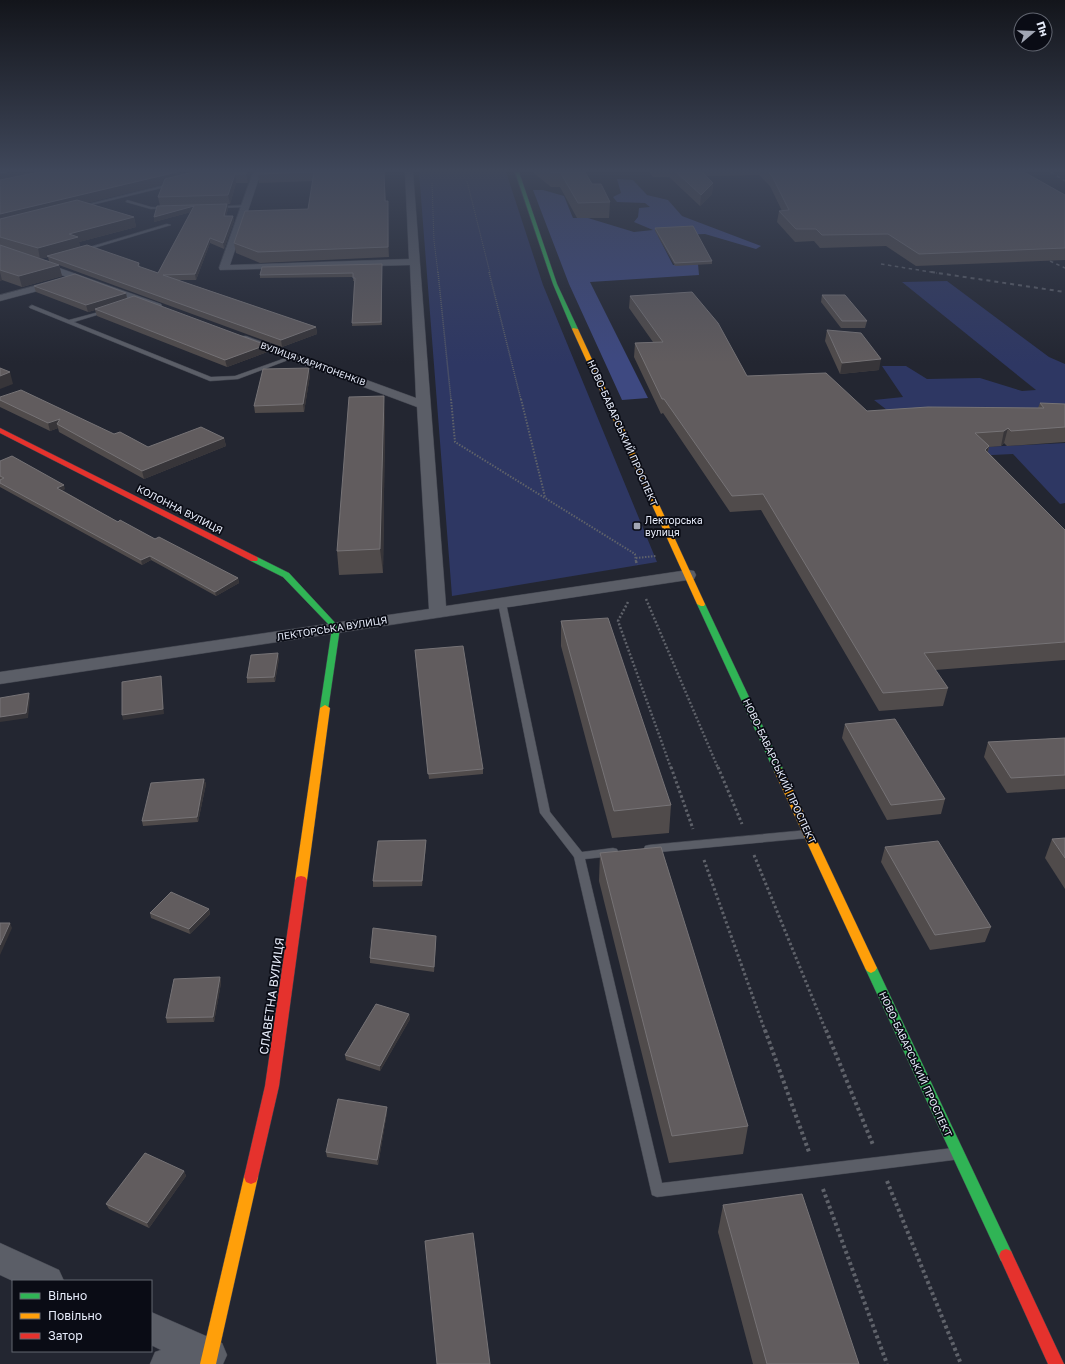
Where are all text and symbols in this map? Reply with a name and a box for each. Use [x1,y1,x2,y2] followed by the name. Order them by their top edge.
[1013,12,1053,52] north arrow
[1034,19,1052,38] text: Пн
[259,339,367,388] street label: ВУЛИЦЯ ХАРИТОНЕНКІВ
[585,358,661,508] street label: НОВО-БАВАРСЬКИЙ ПРОСПЕКТ
[135,482,225,536] street label: КОЛОННА ВУЛИЦЯ
[645,514,703,538] place label: Лекторська вулиця
[632,521,642,531] marker: Лекторська вулиця
[276,613,388,643] street label: ЛЕКТОРСЬКА ВУЛИЦЯ
[741,696,819,846] street label: НОВО-БАВАРСЬКИЙ ПРОСПЕКТ
[256,936,287,1055] street label: СЛАВЕТНА ВУЛИЦЯ
[877,989,955,1139] street label: НОВО-БАВАРСЬКИЙ ПРОСПЕКТ
[12,1280,152,1352] legend
[48,1288,87,1303] text: Вільно
[48,1308,102,1323] text: Повільно
[48,1328,83,1343] text: Затор

